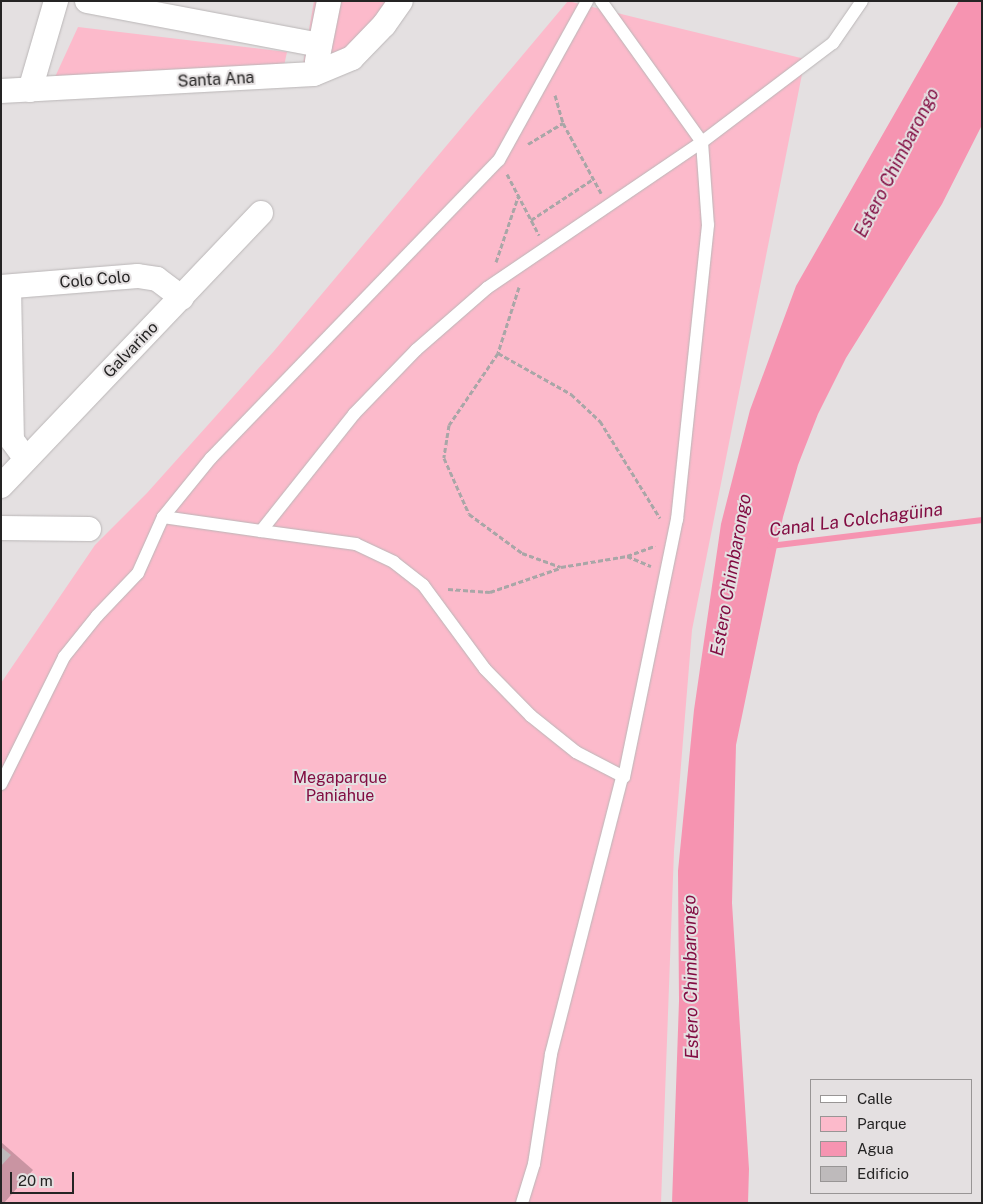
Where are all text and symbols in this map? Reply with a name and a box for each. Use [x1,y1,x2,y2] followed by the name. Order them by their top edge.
[177,68,255,92] street label: Santa Ana
[850,85,944,241] water label: Estero Chimbarongo
[59,267,131,293] street label: Colo Colo
[100,318,162,382] street label: Galvarino
[706,492,756,658] water label: Estero Chimbarongo
[768,499,944,541] water label: Canal La Colchagüina
[293,768,387,806] park label: Megaparque Paniahue
[679,895,703,1059] water label: Estero Chimbarongo
[810,1079,973,1194] legend
[857,1090,893,1107] text: Calle
[857,1115,907,1132] text: Parque
[857,1140,894,1157] text: Agua
[12,1162,76,1194] scale bar
[857,1165,909,1182] text: Edificio
[18,1172,53,1189] text: 20 m

